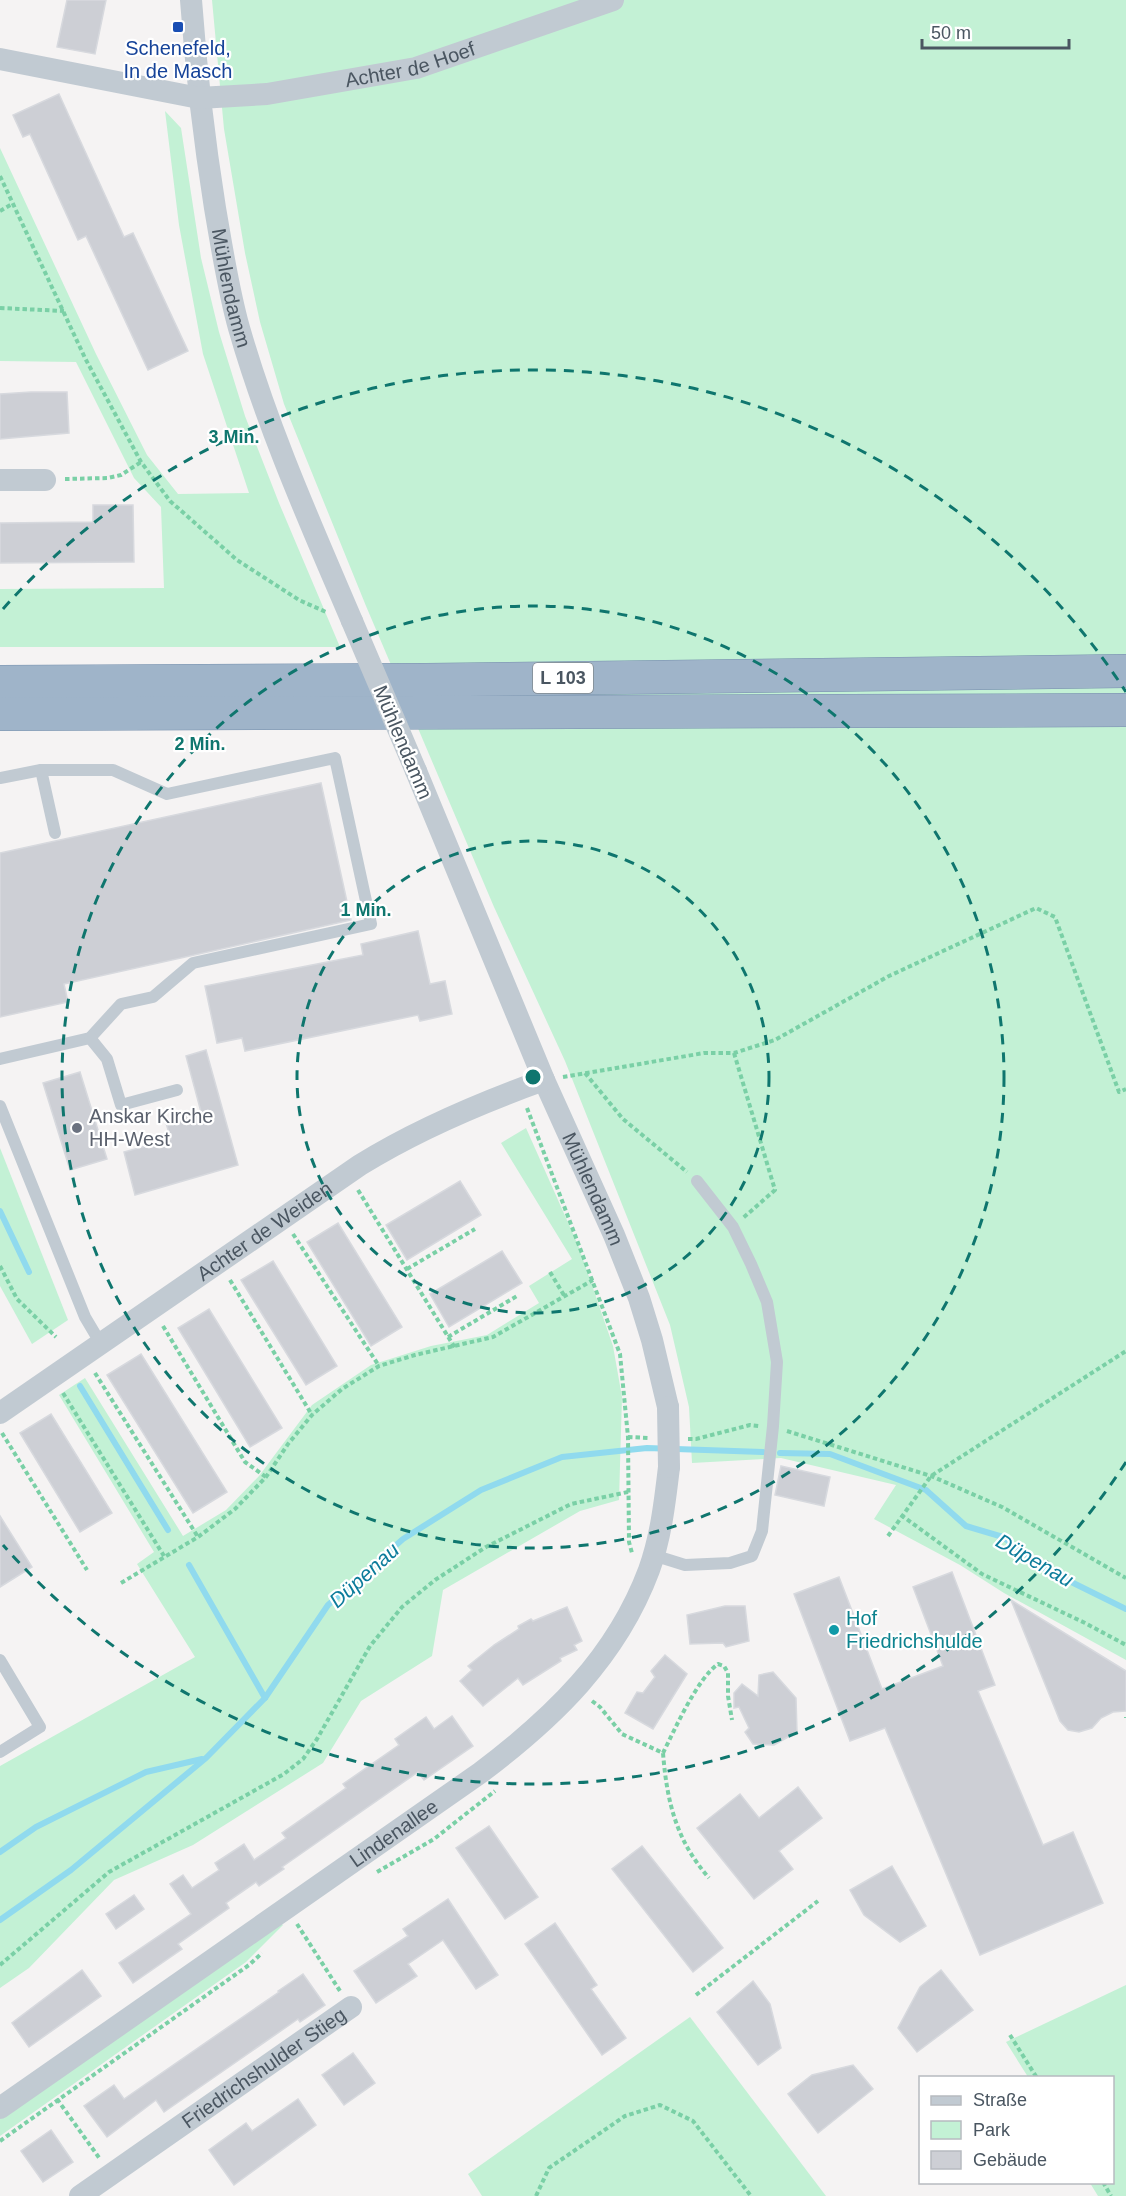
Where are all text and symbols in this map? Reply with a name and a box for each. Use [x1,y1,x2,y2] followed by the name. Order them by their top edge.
[922,12,1069,50] scale bar
[171,20,185,34] marker: Schenefeld, In de Masch
[931,23,971,43] text: 50 m
[124,37,232,82] place label: Schenefeld, In de Masch
[343,37,478,91] street label: Achter de Hoef
[208,227,255,350] street label: Mühlendamm
[208,427,260,447] text: 3 Min.
[533,663,593,693] road number: L 103
[369,682,437,802] street label: Mühlendamm
[174,734,226,754] text: 2 Min.
[340,900,392,920] text: 1 Min.
[523,1067,543,1087] centre of rings
[89,1105,214,1150] place label: Anskar Kirche HH-West
[70,1121,84,1135] marker: Anskar Kirche HH-West
[558,1129,628,1248] street label: Mühlendamm
[193,1177,336,1285] street label: Achter de Weiden
[992,1529,1078,1591] water label: Düpenau
[325,1538,404,1612] water label: Düpenau
[846,1607,983,1652] place label: Hof Friedrichshulde
[827,1623,841,1637] marker: Hof Friedrichshulde
[345,1795,442,1872] street label: Lindenallee
[178,2003,350,2133] street label: Friedrichshulder Stieg
[919,2076,1114,2184] legend
[973,2090,1027,2110] text: Straße
[973,2120,1011,2140] text: Park
[973,2150,1047,2170] text: Gebäude

